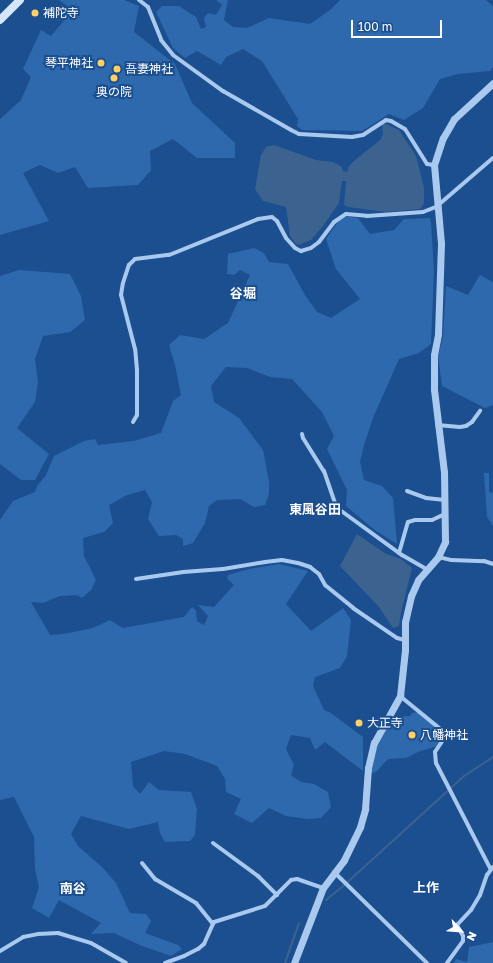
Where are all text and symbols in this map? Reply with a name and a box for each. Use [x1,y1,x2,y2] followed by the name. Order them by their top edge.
[43,6,79,20] place label: 補陀寺
[30,8,40,18] marker: 補陀寺
[353,12,444,38] scale bar
[358,19,392,34] text: 100 m
[45,56,93,70] place label: 琴平神社
[96,58,106,68] marker: 琴平神社
[125,62,173,76] place label: 吾妻神社
[112,64,122,74] marker: 吾妻神社
[109,73,119,83] marker: 奥の院
[96,85,132,99] place label: 奥の院
[230,285,256,301] district label: 谷堀
[289,501,341,517] district label: 東風谷田
[367,716,403,730] place label: 大正寺
[354,718,364,728] marker: 大正寺
[420,728,468,742] place label: 八幡神社
[407,730,417,740] marker: 八幡神社
[413,879,439,895] district label: 上作
[60,880,86,896] district label: 南谷
[441,911,481,951] north arrow
[465,930,480,943] text: N

